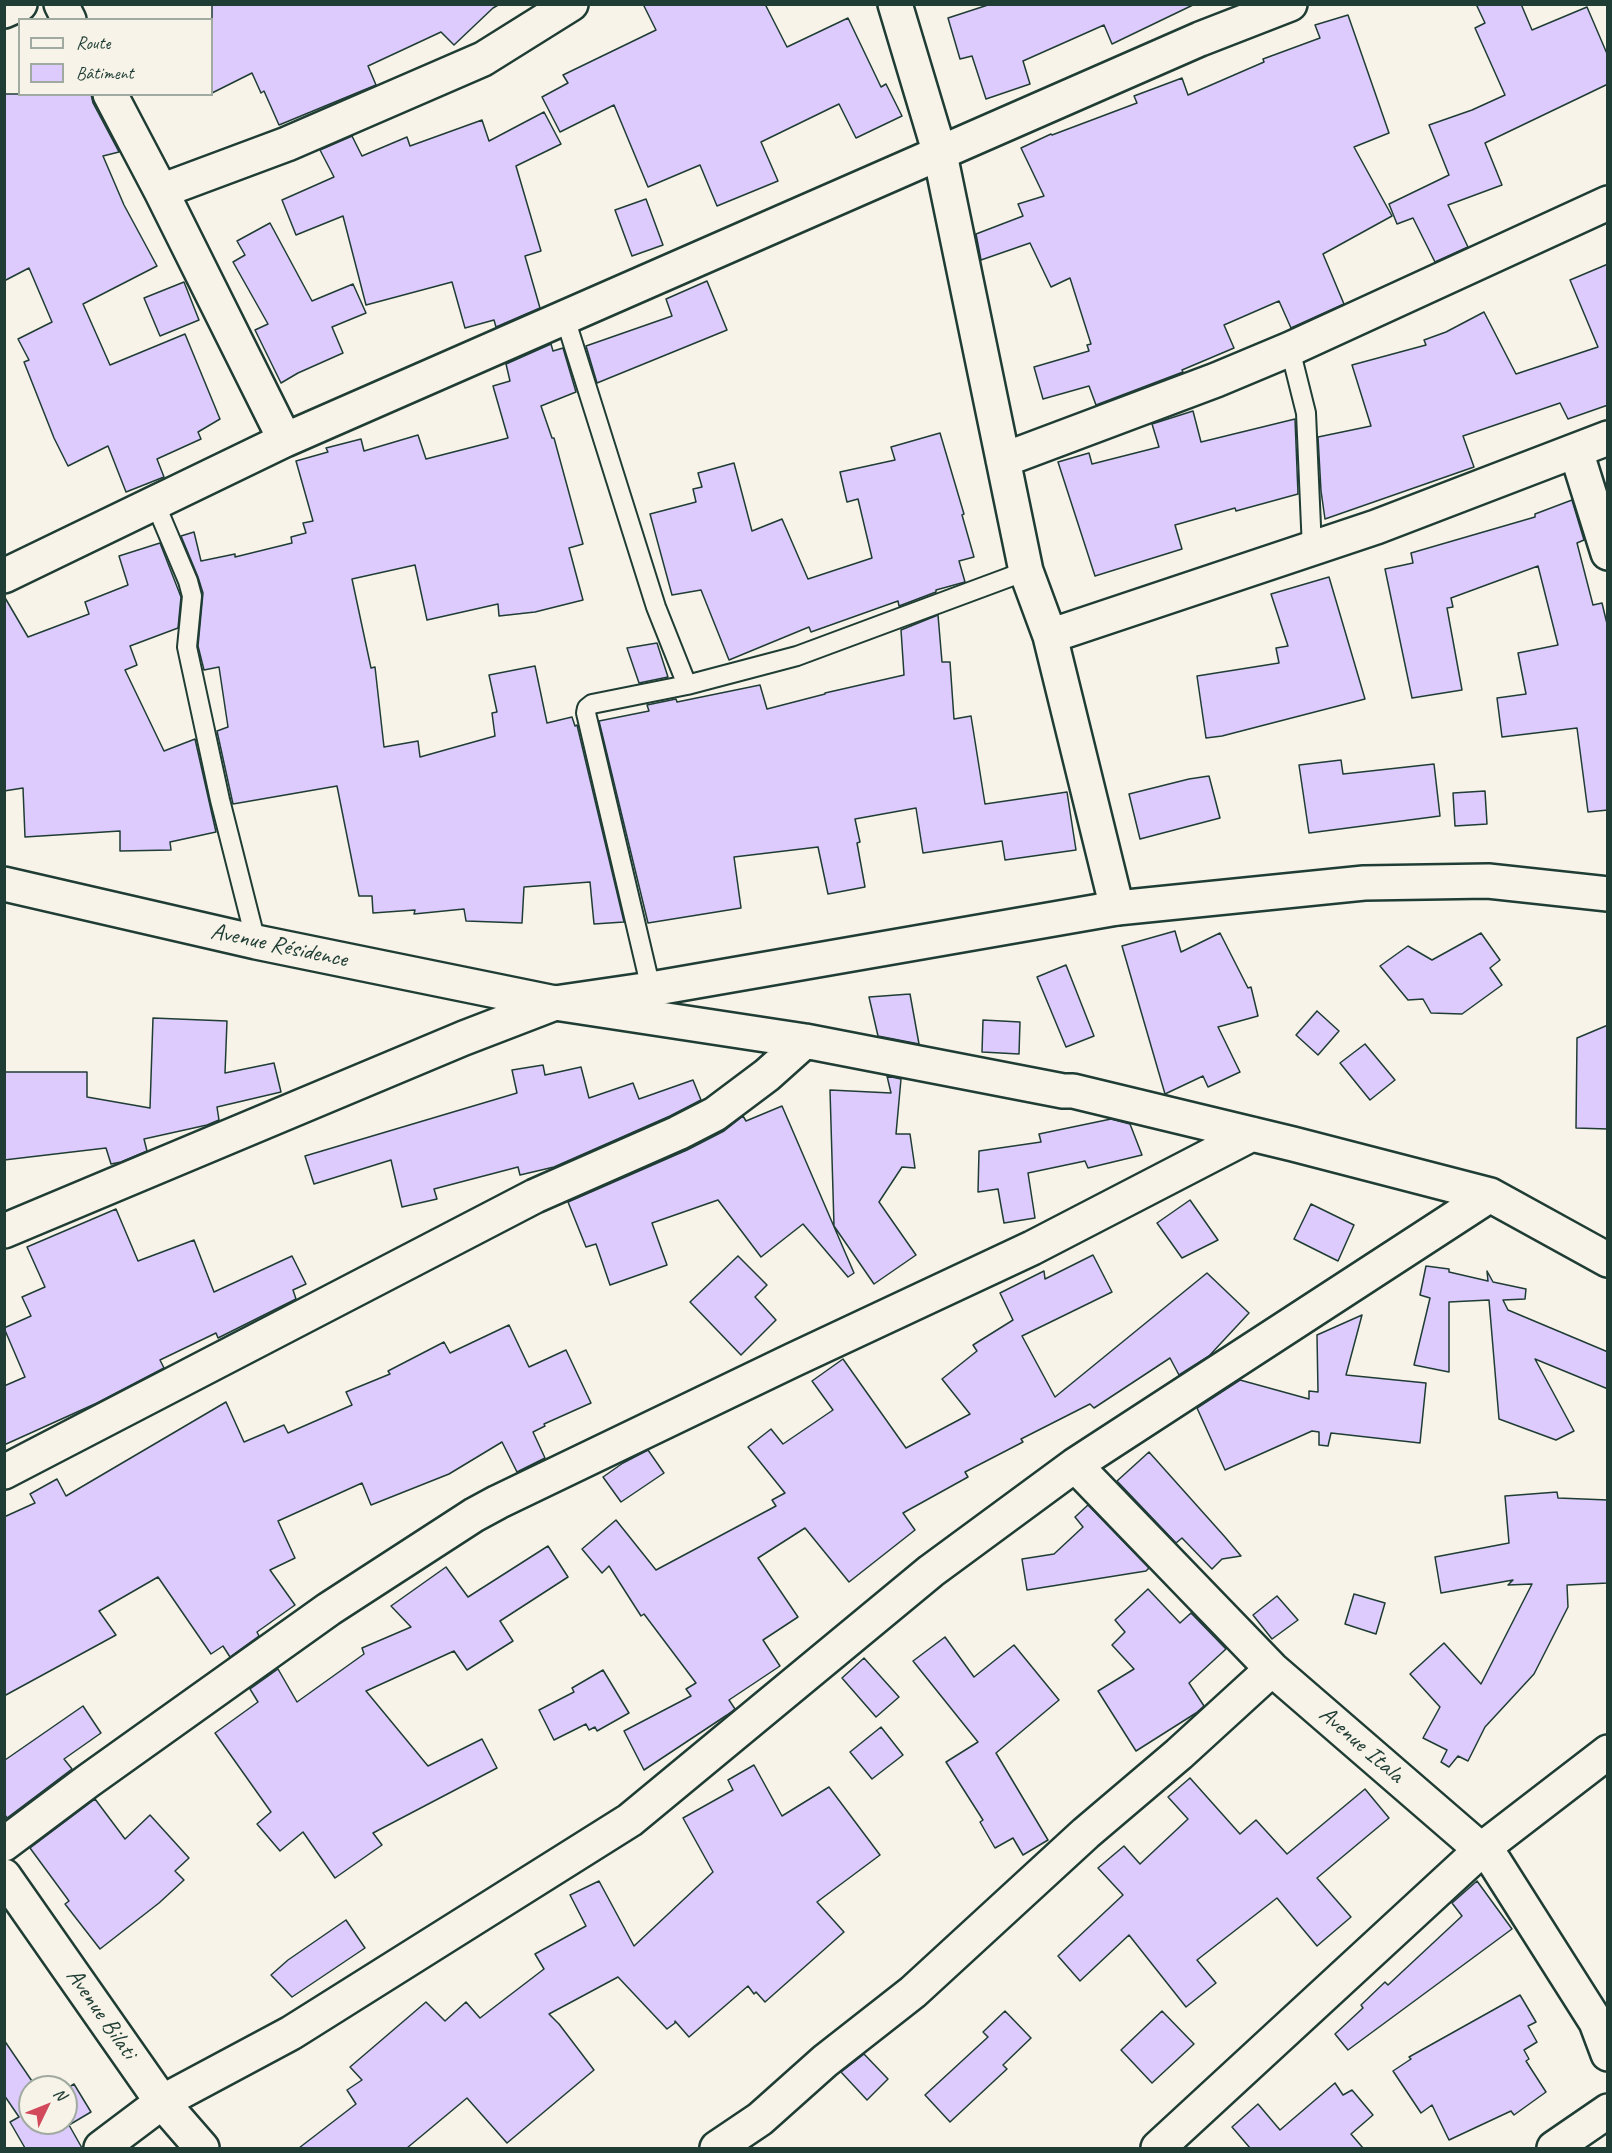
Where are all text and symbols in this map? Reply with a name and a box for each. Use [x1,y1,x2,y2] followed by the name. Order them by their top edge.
[18,18,213,96] legend
[76,32,110,54] text: Route
[76,62,134,84] text: Bâtiment
[208,917,350,975] street label: Avenue Résidence
[1313,1700,1409,1790] street label: Avenue Itala
[59,1963,143,2065] street label: Avenue Bilati
[18,2075,78,2135] north arrow
[49,2084,70,2105] text: N

